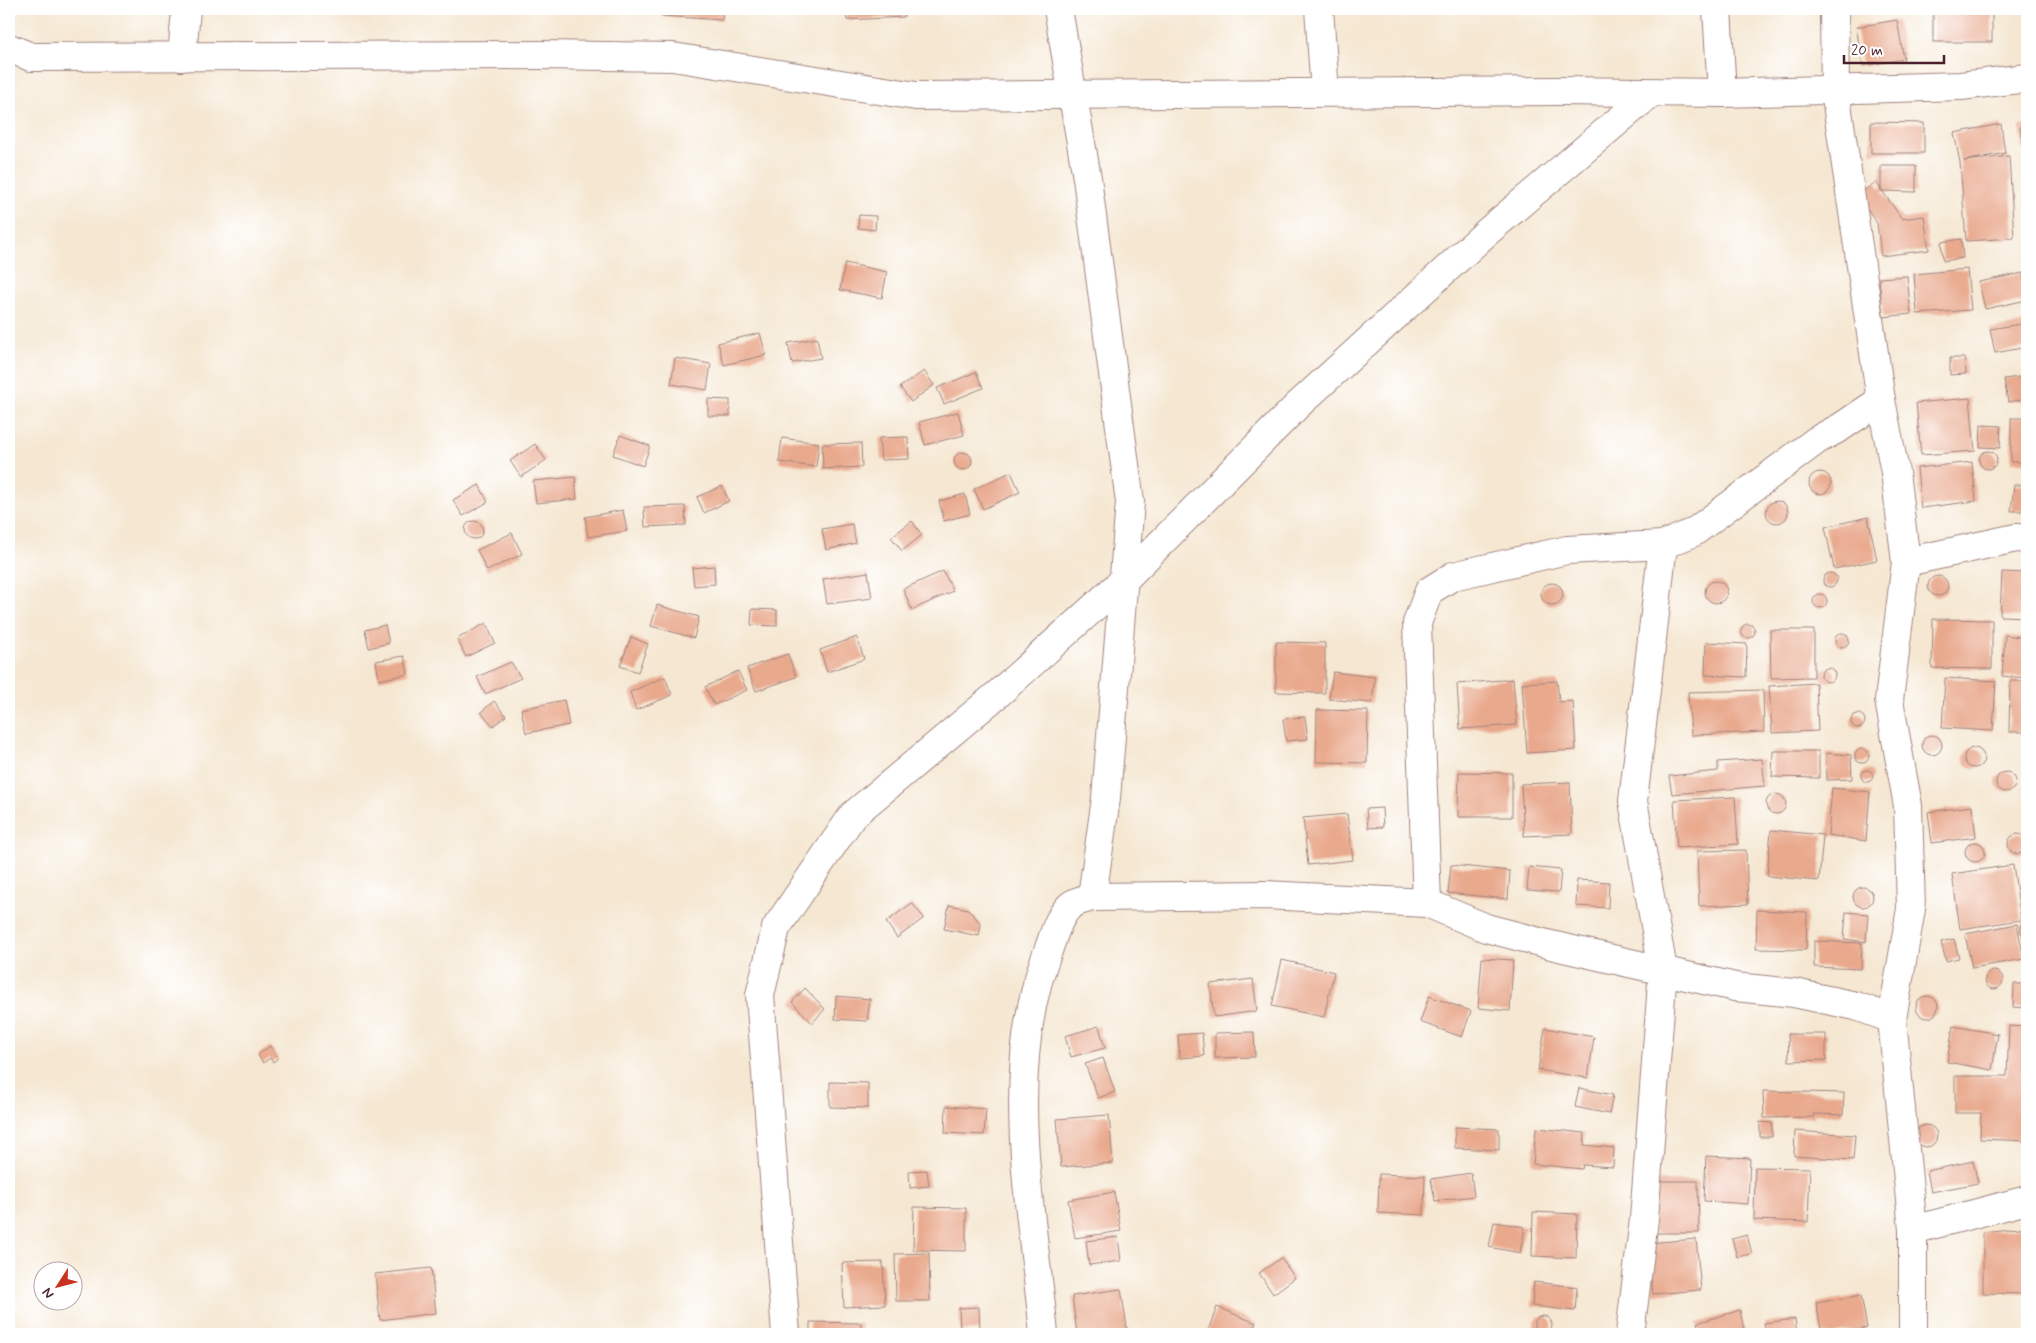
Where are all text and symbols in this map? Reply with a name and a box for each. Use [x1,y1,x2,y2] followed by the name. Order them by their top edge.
[1844,32,1944,64] scale bar
[1851,41,1883,61] text: 20 m
[32,1260,82,1310] north arrow
[38,1284,58,1302] text: N

